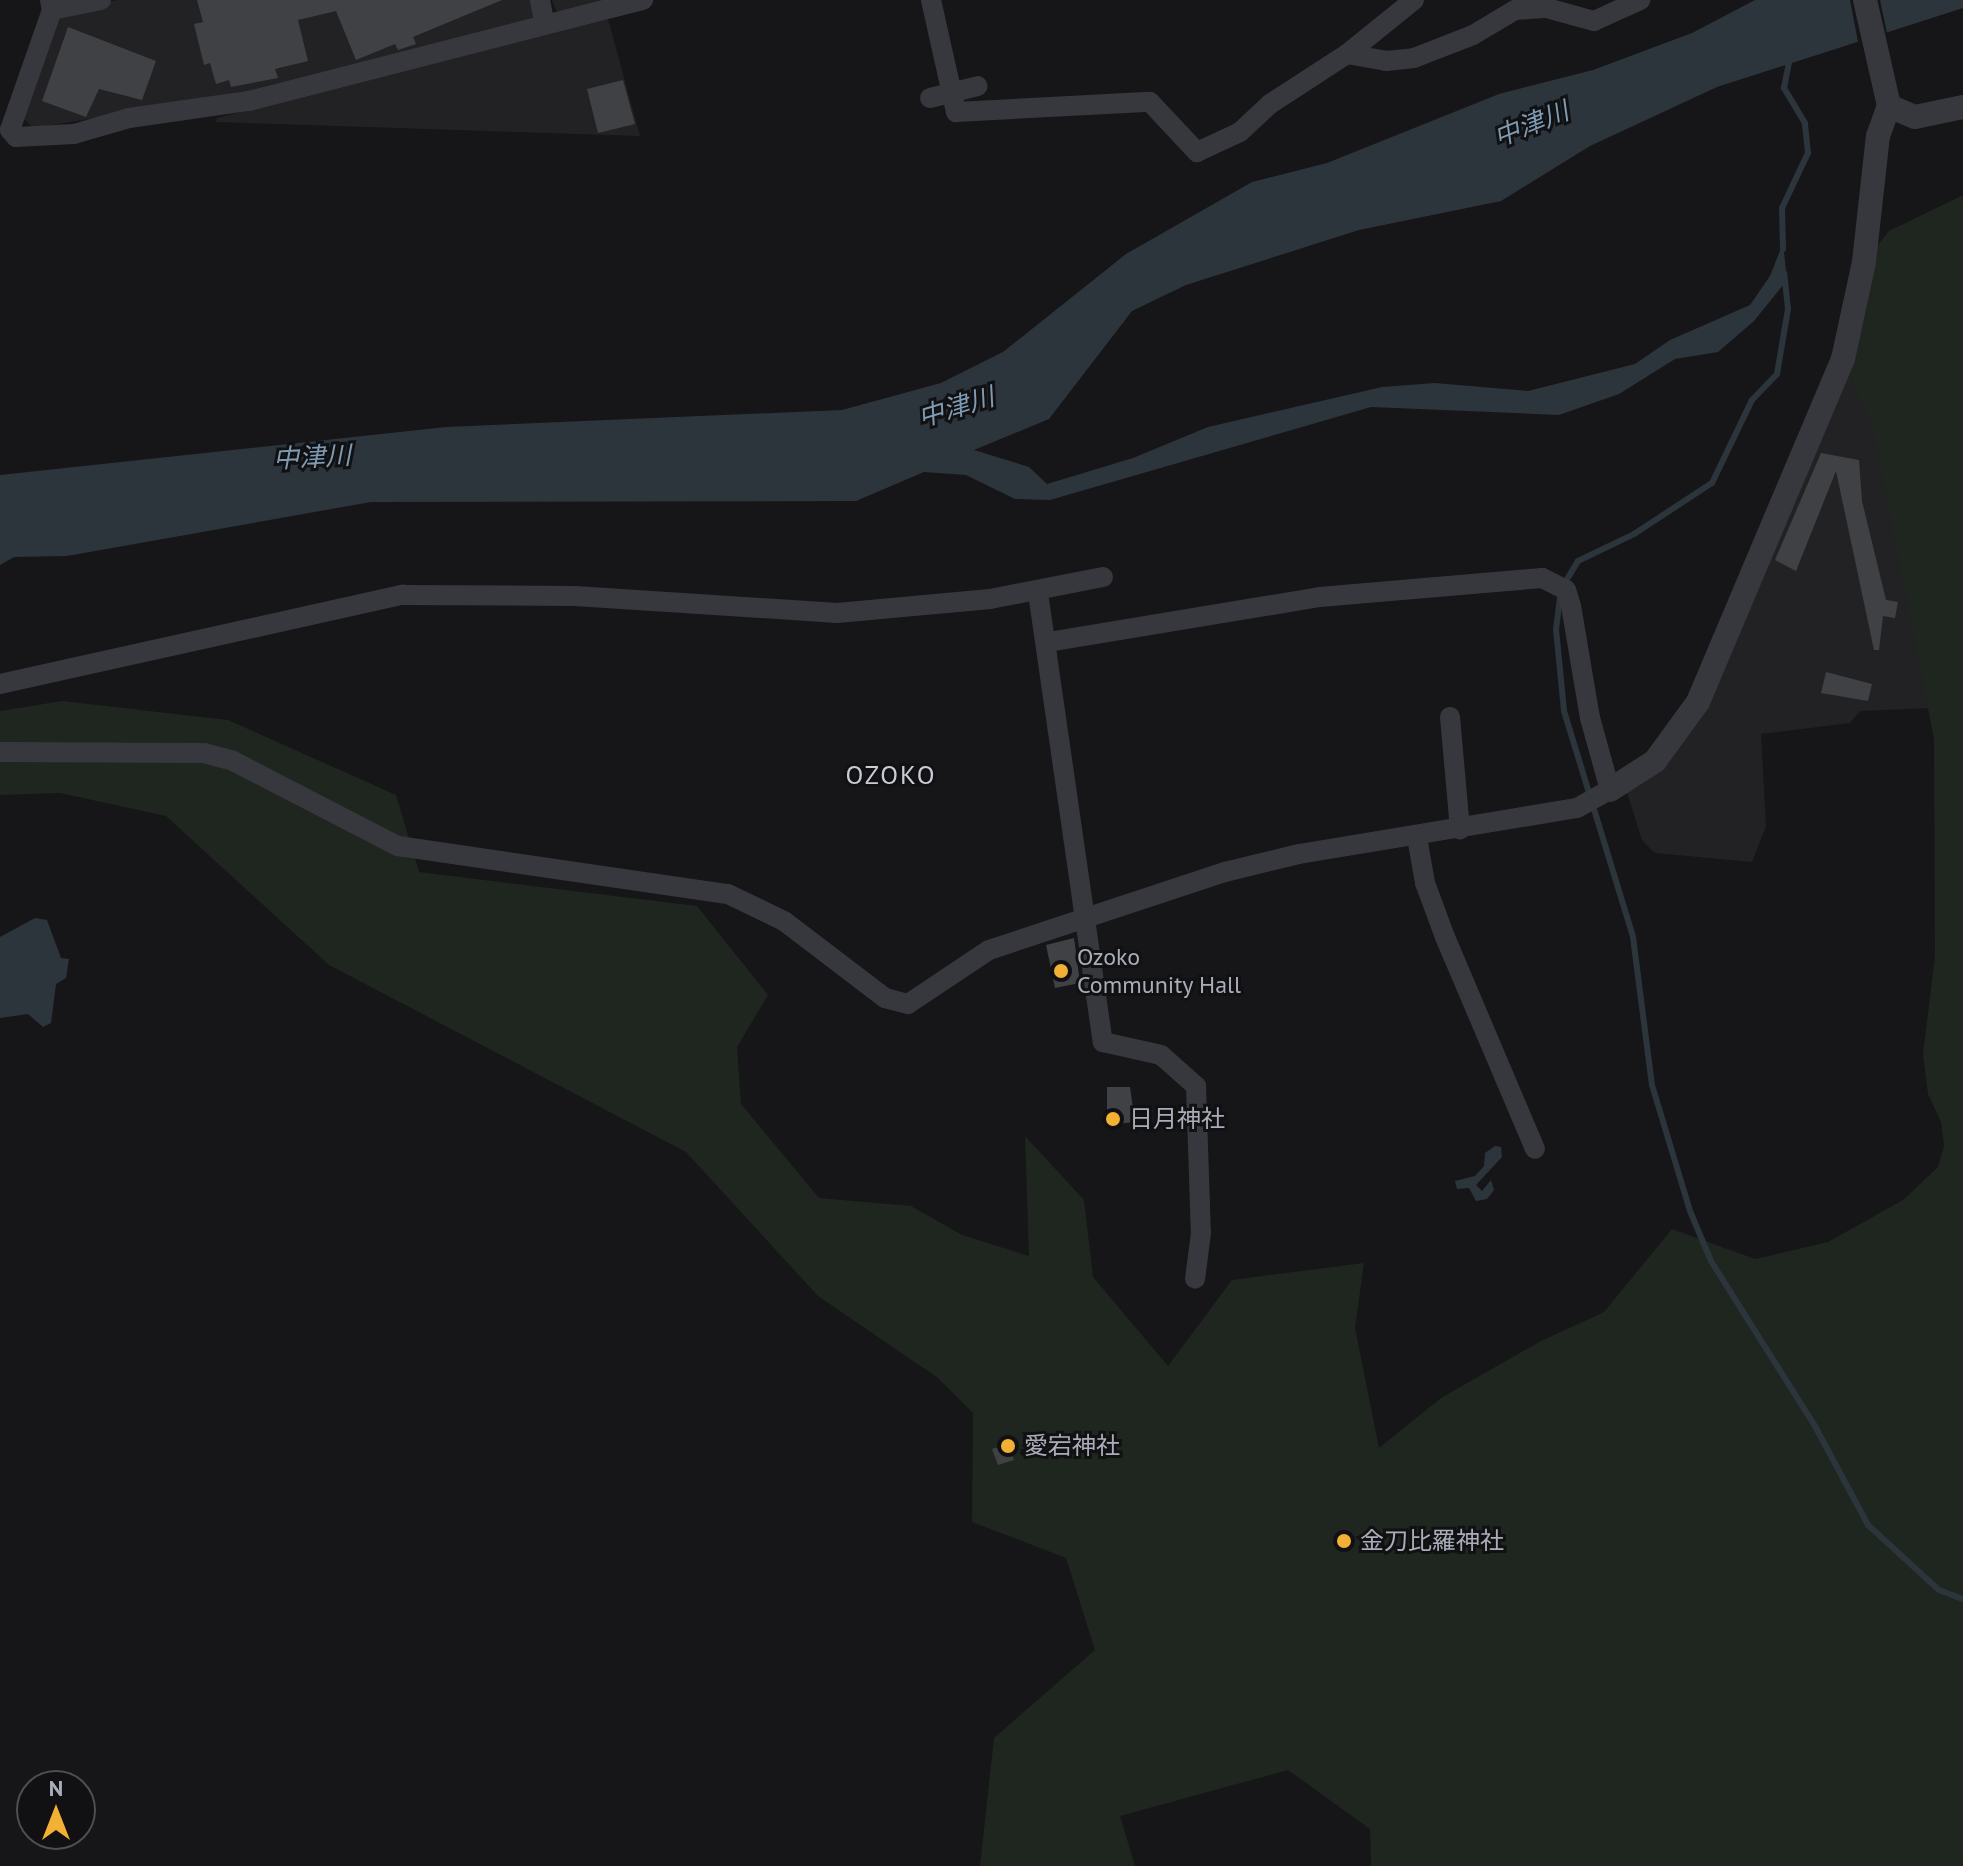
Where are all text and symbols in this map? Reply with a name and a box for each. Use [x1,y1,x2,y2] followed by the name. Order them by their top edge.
[1489,95,1573,153] water label: 中津川
[914,381,998,433] water label: 中津川
[272,439,352,475] water label: 中津川
[846,759,936,791] district label: OZOKO
[1077,943,1242,999] place label: Ozoko Community Hall
[1052,962,1070,980] marker: Ozoko Community Hall
[1129,1105,1225,1133] place label: 日月神社
[1104,1110,1122,1128] marker: 日月神社
[1024,1432,1120,1460] place label: 愛宕神社
[999,1437,1017,1455] marker: 愛宕神社
[1360,1527,1504,1555] place label: 金刀比羅神社
[1335,1532,1353,1550] marker: 金刀比羅神社
[16,1770,96,1850] north arrow
[49,1774,63,1802] text: N

